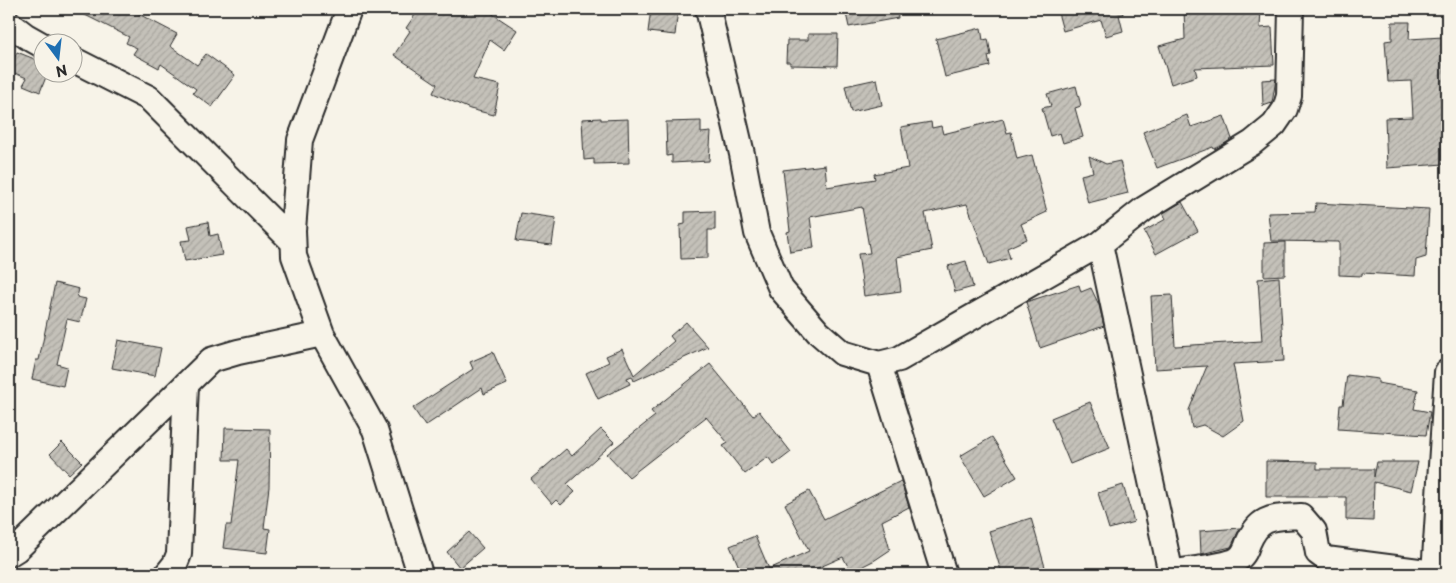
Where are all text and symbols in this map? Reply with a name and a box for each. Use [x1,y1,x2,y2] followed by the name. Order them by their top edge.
[32,32,82,82] north arrow
[53,59,70,83] text: N

